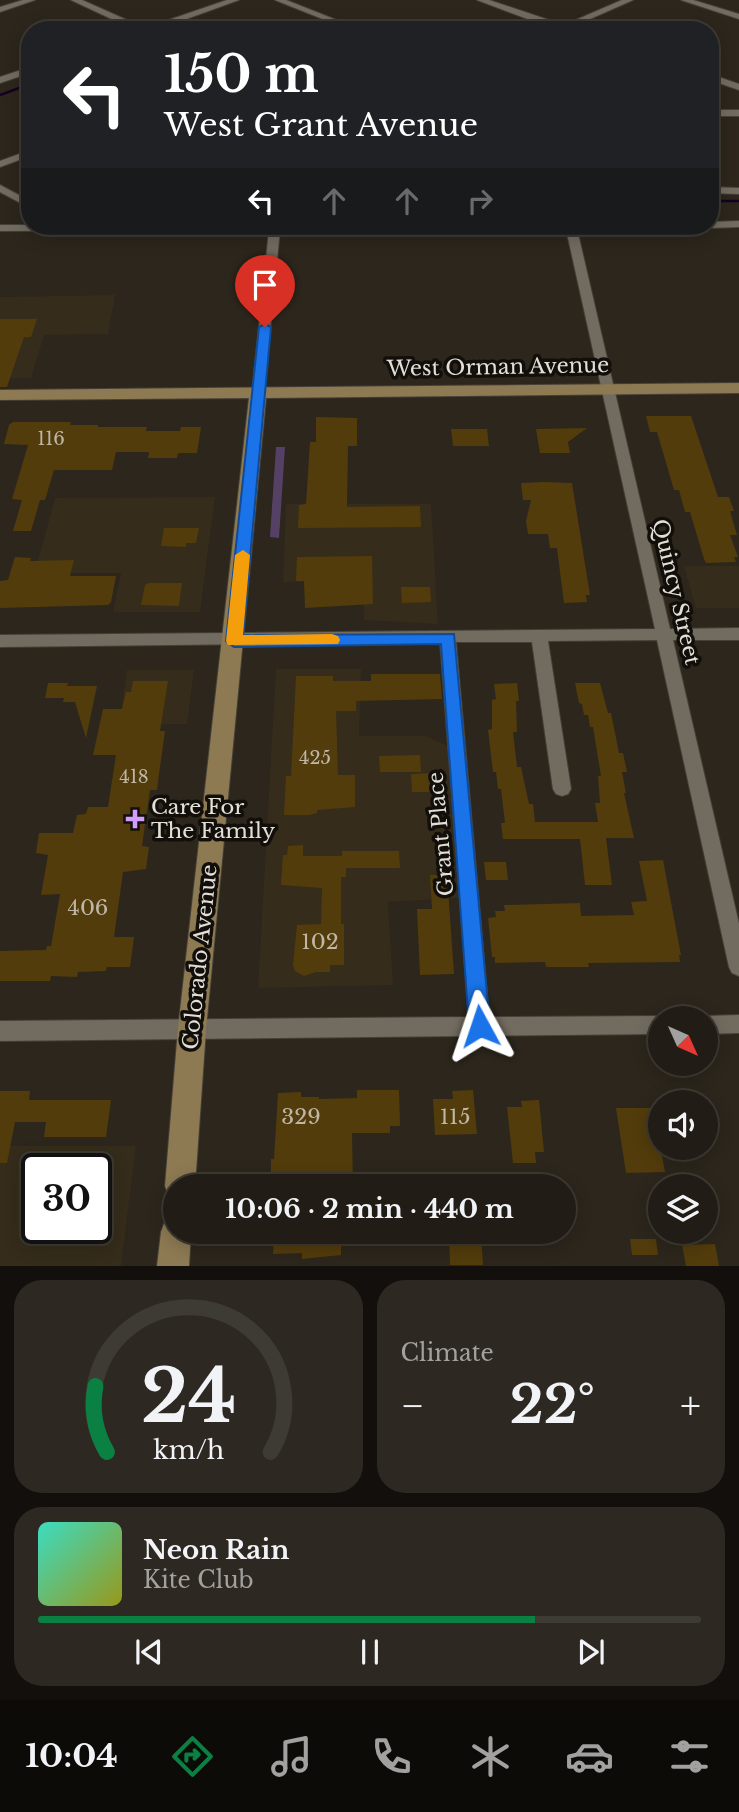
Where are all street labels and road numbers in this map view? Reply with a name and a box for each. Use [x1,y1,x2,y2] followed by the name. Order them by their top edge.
[386,352,609,382] street label: West Orman Avenue
[647,517,705,667] street label: Quincy Street
[423,771,459,897] street label: Grant Place
[177,863,223,1051] street label: Colorado Avenue

